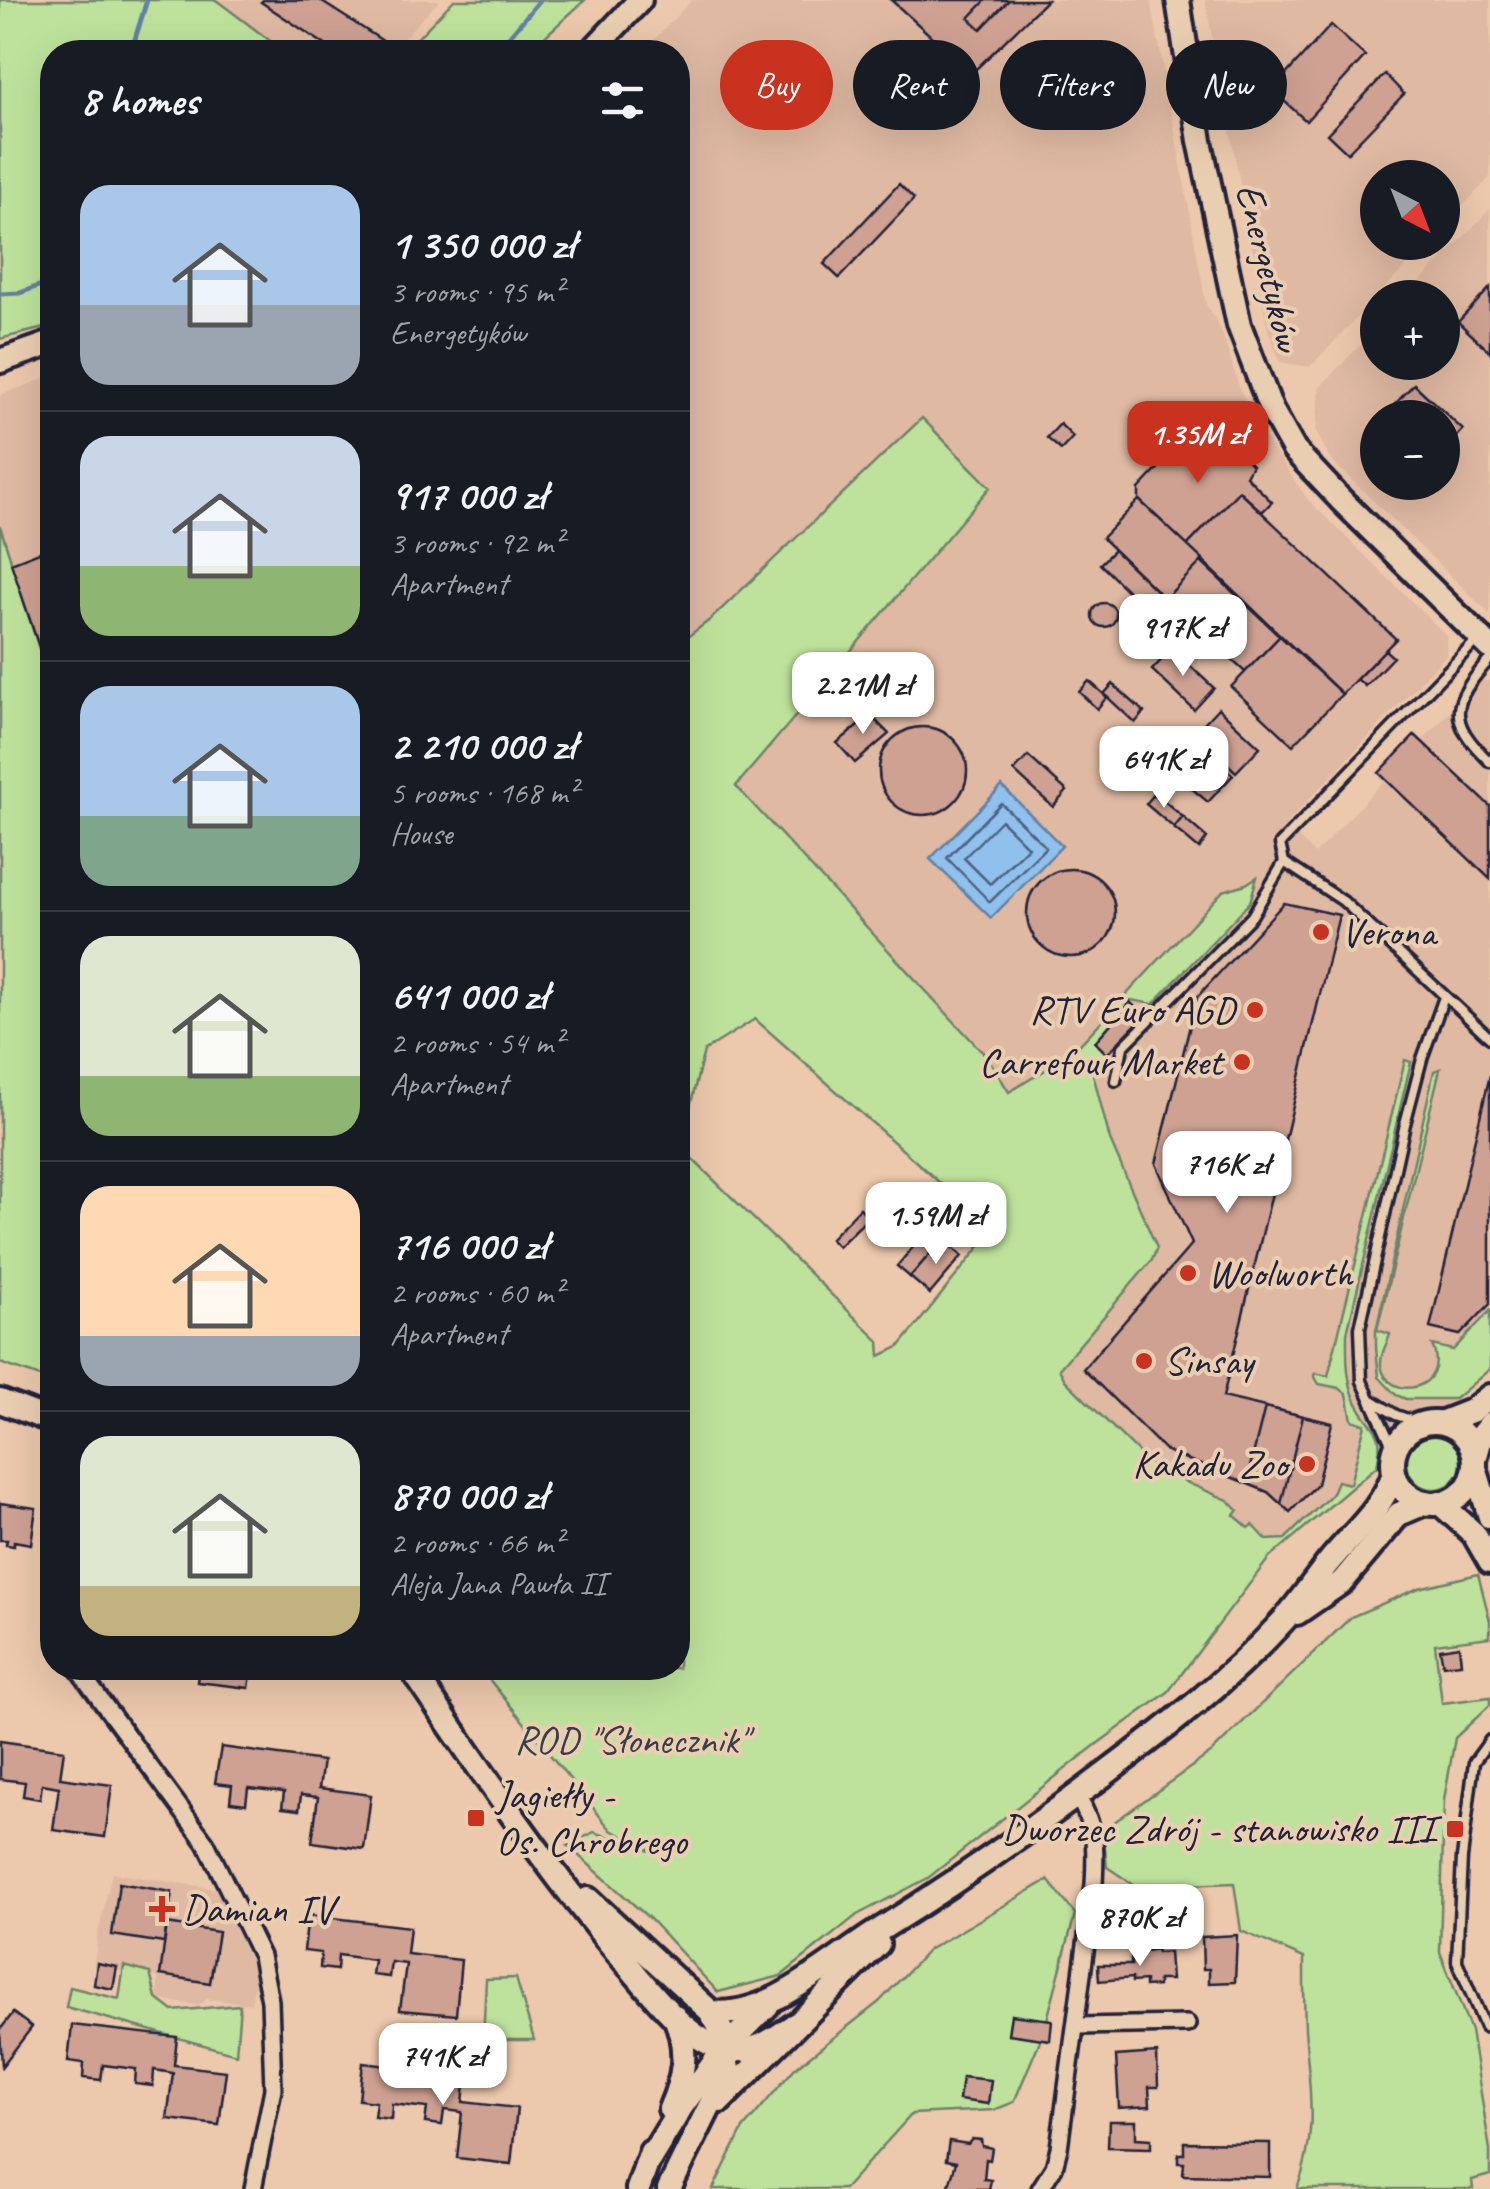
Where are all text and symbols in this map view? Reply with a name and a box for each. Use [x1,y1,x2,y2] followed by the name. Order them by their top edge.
[720,40,833,130] chip: Buy
[853,40,980,130] chip: Rent
[1000,40,1146,130] chip: Filters
[1166,40,1287,130] chip: New
[595,73,650,128] icon: filters
[80,74,199,127] text: 8 homes
[1360,160,1460,260] north arrow
[1360,160,1460,500] map controls
[1224,178,1315,359] street label: Energetyków
[390,218,575,271] text: 1 350 000 zł
[160,225,280,345] icon: home
[390,271,563,312] text: 3 rooms · 95 m²
[1360,280,1460,380] button: +
[390,312,526,353] text: Energetyków
[1360,400,1460,500] button: −
[1095,401,1301,486] pin: 1.35M zł
[1149,413,1247,454] text: 1.35M zł
[390,469,546,522] text: 917 000 zł
[160,476,280,596] icon: home
[390,522,563,563] text: 3 rooms · 92 m²
[390,563,508,604] text: Apartment
[1091,594,1275,679] pin: 917K zł
[1141,606,1225,647] text: 917K zł
[760,652,966,737] pin: 2.21M zł
[814,664,912,705] text: 2.21M zł
[390,719,575,772] text: 2 210 000 zł
[160,726,280,846] icon: home
[1072,726,1256,811] pin: 641K zł
[1121,738,1207,779] text: 641K zł
[390,772,577,813] text: 5 rooms · 168 m²
[390,813,452,854] text: House
[1341,907,1439,957] place label: Verona
[1310,921,1332,943] marker: Verona
[390,969,547,1022] text: 641 000 zł
[160,976,280,1096] icon: home
[1029,985,1238,1035] place label: RTV Euro AGD
[1244,999,1266,1021] marker: RTV Euro AGD
[390,1022,563,1063] text: 2 rooms · 54 m²
[979,1037,1226,1087] place label: Carrefour Market
[1231,1051,1253,1073] marker: Carrefour Market
[390,1063,508,1104] text: Apartment
[1135,1131,1319,1216] pin: 716K zł
[1184,1143,1270,1184] text: 716K zł
[833,1182,1039,1267] pin: 1.59M zł
[888,1194,985,1235] text: 1.59M zł
[390,1219,547,1272] text: 716 000 zł
[160,1226,280,1346] icon: home
[1208,1248,1354,1298] place label: Woolworth
[1177,1262,1199,1284] marker: Woolworth
[390,1272,563,1313] text: 2 rooms · 60 m²
[390,1313,508,1354] text: Apartment
[1164,1336,1256,1386] place label: Sinsay
[1133,1350,1155,1372] marker: Sinsay
[1132,1439,1291,1489] place label: Kakadu Zoo
[1296,1453,1318,1475] marker: Kakadu Zoo
[390,1469,546,1522] text: 870 000 zł
[160,1476,280,1596] icon: home
[390,1522,563,1563] text: 2 rooms · 66 m²
[390,1563,606,1604] text: Aleja Jana Pawła II
[515,1715,755,1765] park label: ROD "Słonecznik"
[494,1770,688,1866] place label: Jagiełły - Os. Chrobrego
[1001,1804,1443,1854] place label: Dworzec Zdrój - stanowisko III
[465,1807,487,1829] marker: Jagiełły - Os. Chrobrego
[1444,1818,1466,1840] marker: Dworzec Zdrój - stanowisko III
[182,1884,341,1934] place label: Damian IV
[1048,1884,1232,1969] pin: 870K zł
[1098,1896,1182,1937] text: 870K zł
[151,1898,173,1920] marker: Damian IV
[351,2023,535,2108] pin: 741K zł
[401,2035,485,2076] text: 741K zł

